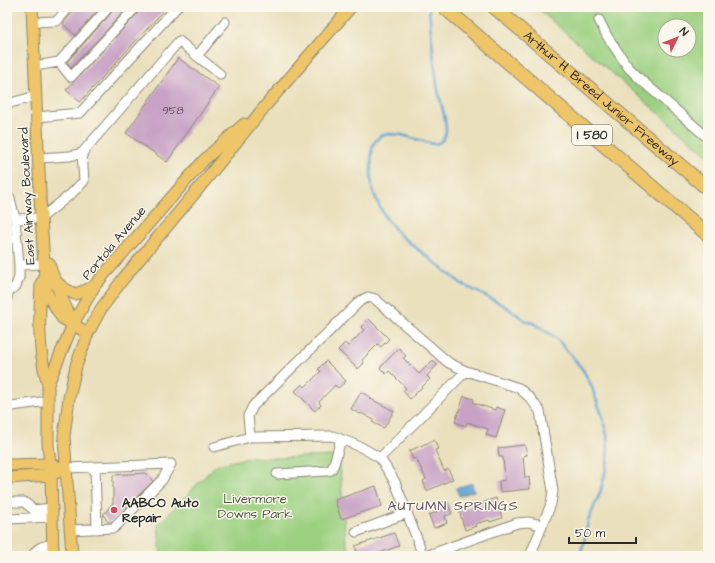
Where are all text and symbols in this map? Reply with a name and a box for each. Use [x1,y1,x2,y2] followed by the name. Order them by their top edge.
[657,18,697,58] north arrow
[676,24,692,39] text: N
[519,27,683,171] street label: Arthur H. Breed Junior Freeway
[162,103,184,118] house number: 958
[572,125,612,145] road number: I 580
[14,126,41,265] street label: East Airway Boulevard
[78,202,150,284] street label: Portola Avenue
[218,490,292,523] park label: Livermore Downs Park
[122,494,199,528] place label: AABCO Auto Repair
[388,496,518,516] district label: AUTUMN SPRINGS
[109,505,119,515] marker: AABCO Auto Repair
[569,519,636,545] scale bar
[575,525,606,542] text: 50 m

